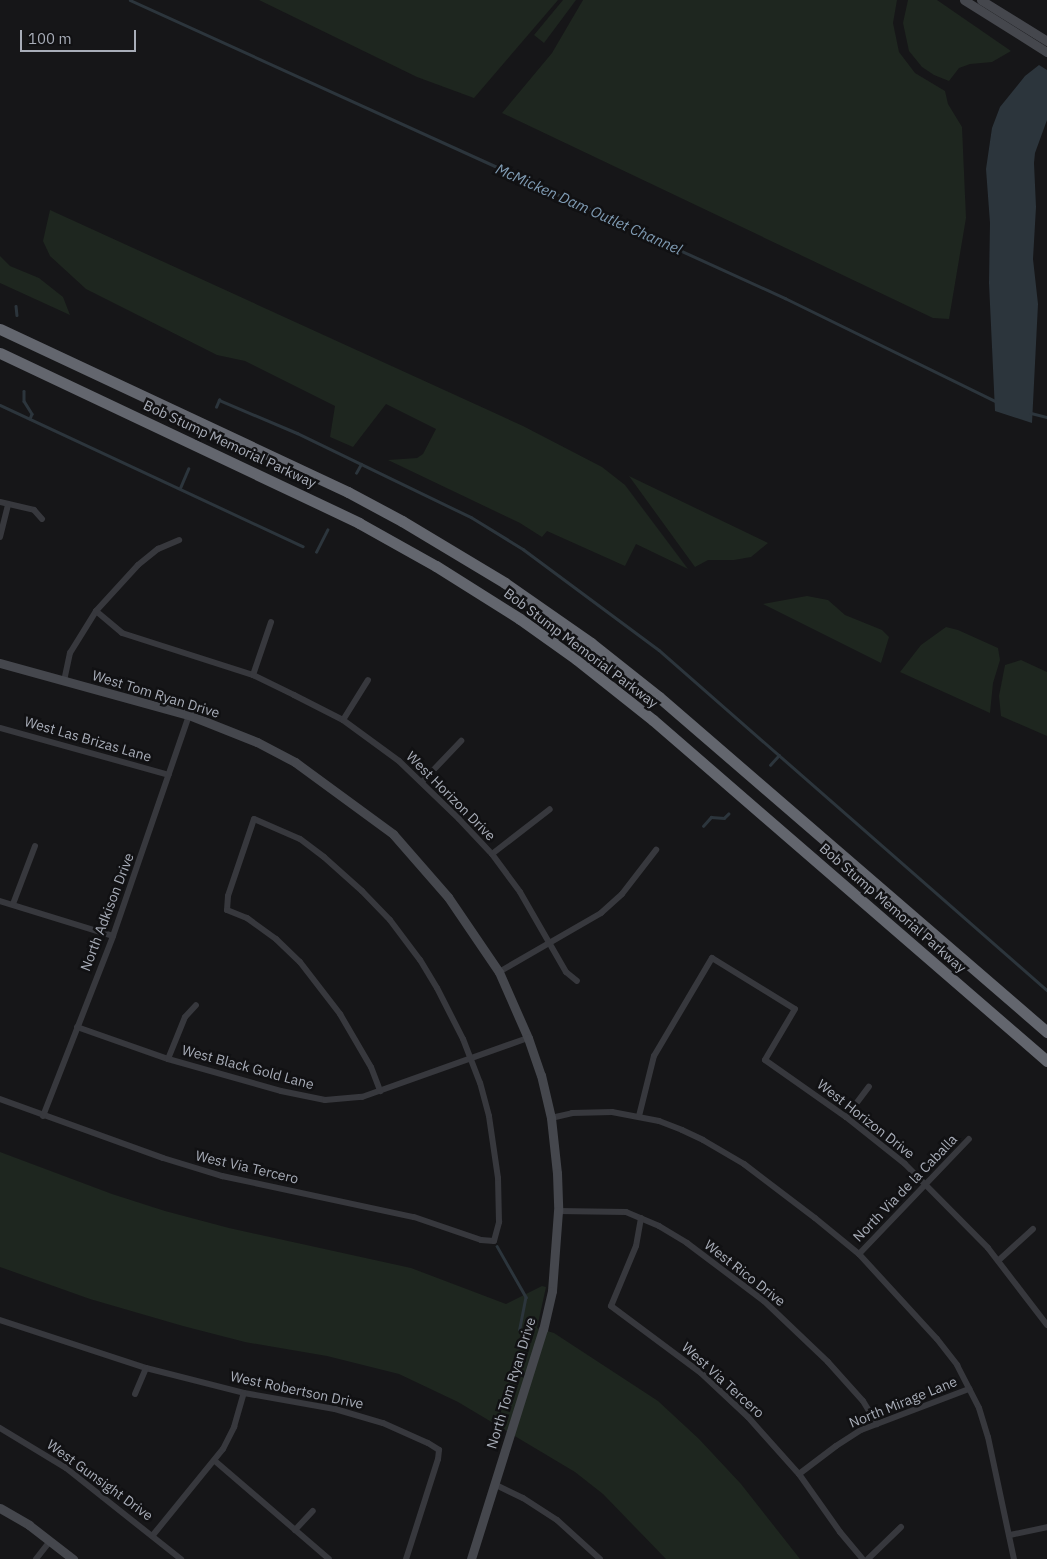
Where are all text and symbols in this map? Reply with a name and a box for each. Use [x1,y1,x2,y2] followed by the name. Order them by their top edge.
[22,20,139,52] scale bar
[28,29,72,48] text: 100 m
[493,160,685,258] water label: McMicken Dam Outlet Channel
[141,397,319,491] street label: Bob Stump Memorial Parkway
[501,584,661,712] street label: Bob Stump Memorial Parkway
[90,667,222,721] street label: West Tom Ryan Drive
[22,713,154,765] street label: West Las Brizas Lane
[403,748,499,844] street label: West Horizon Drive
[816,840,970,976] street label: Bob Stump Memorial Parkway
[77,850,137,974] street label: North Adkison Drive
[180,1041,316,1093] street label: West Black Gold Lane
[814,1076,918,1162] street label: West Horizon Drive
[849,1131,961,1245] street label: North Via de la Caballa
[194,1147,300,1187] street label: West Via Tercero
[701,1236,789,1310] street label: West Rico Drive
[483,1315,539,1451] street label: North Tom Ryan Drive
[678,1339,768,1421] street label: West Via Tercero
[229,1368,365,1412] street label: West Robertson Drive
[847,1373,959,1431] street label: North Mirage Lane
[44,1436,156,1524] street label: West Gunsight Drive

